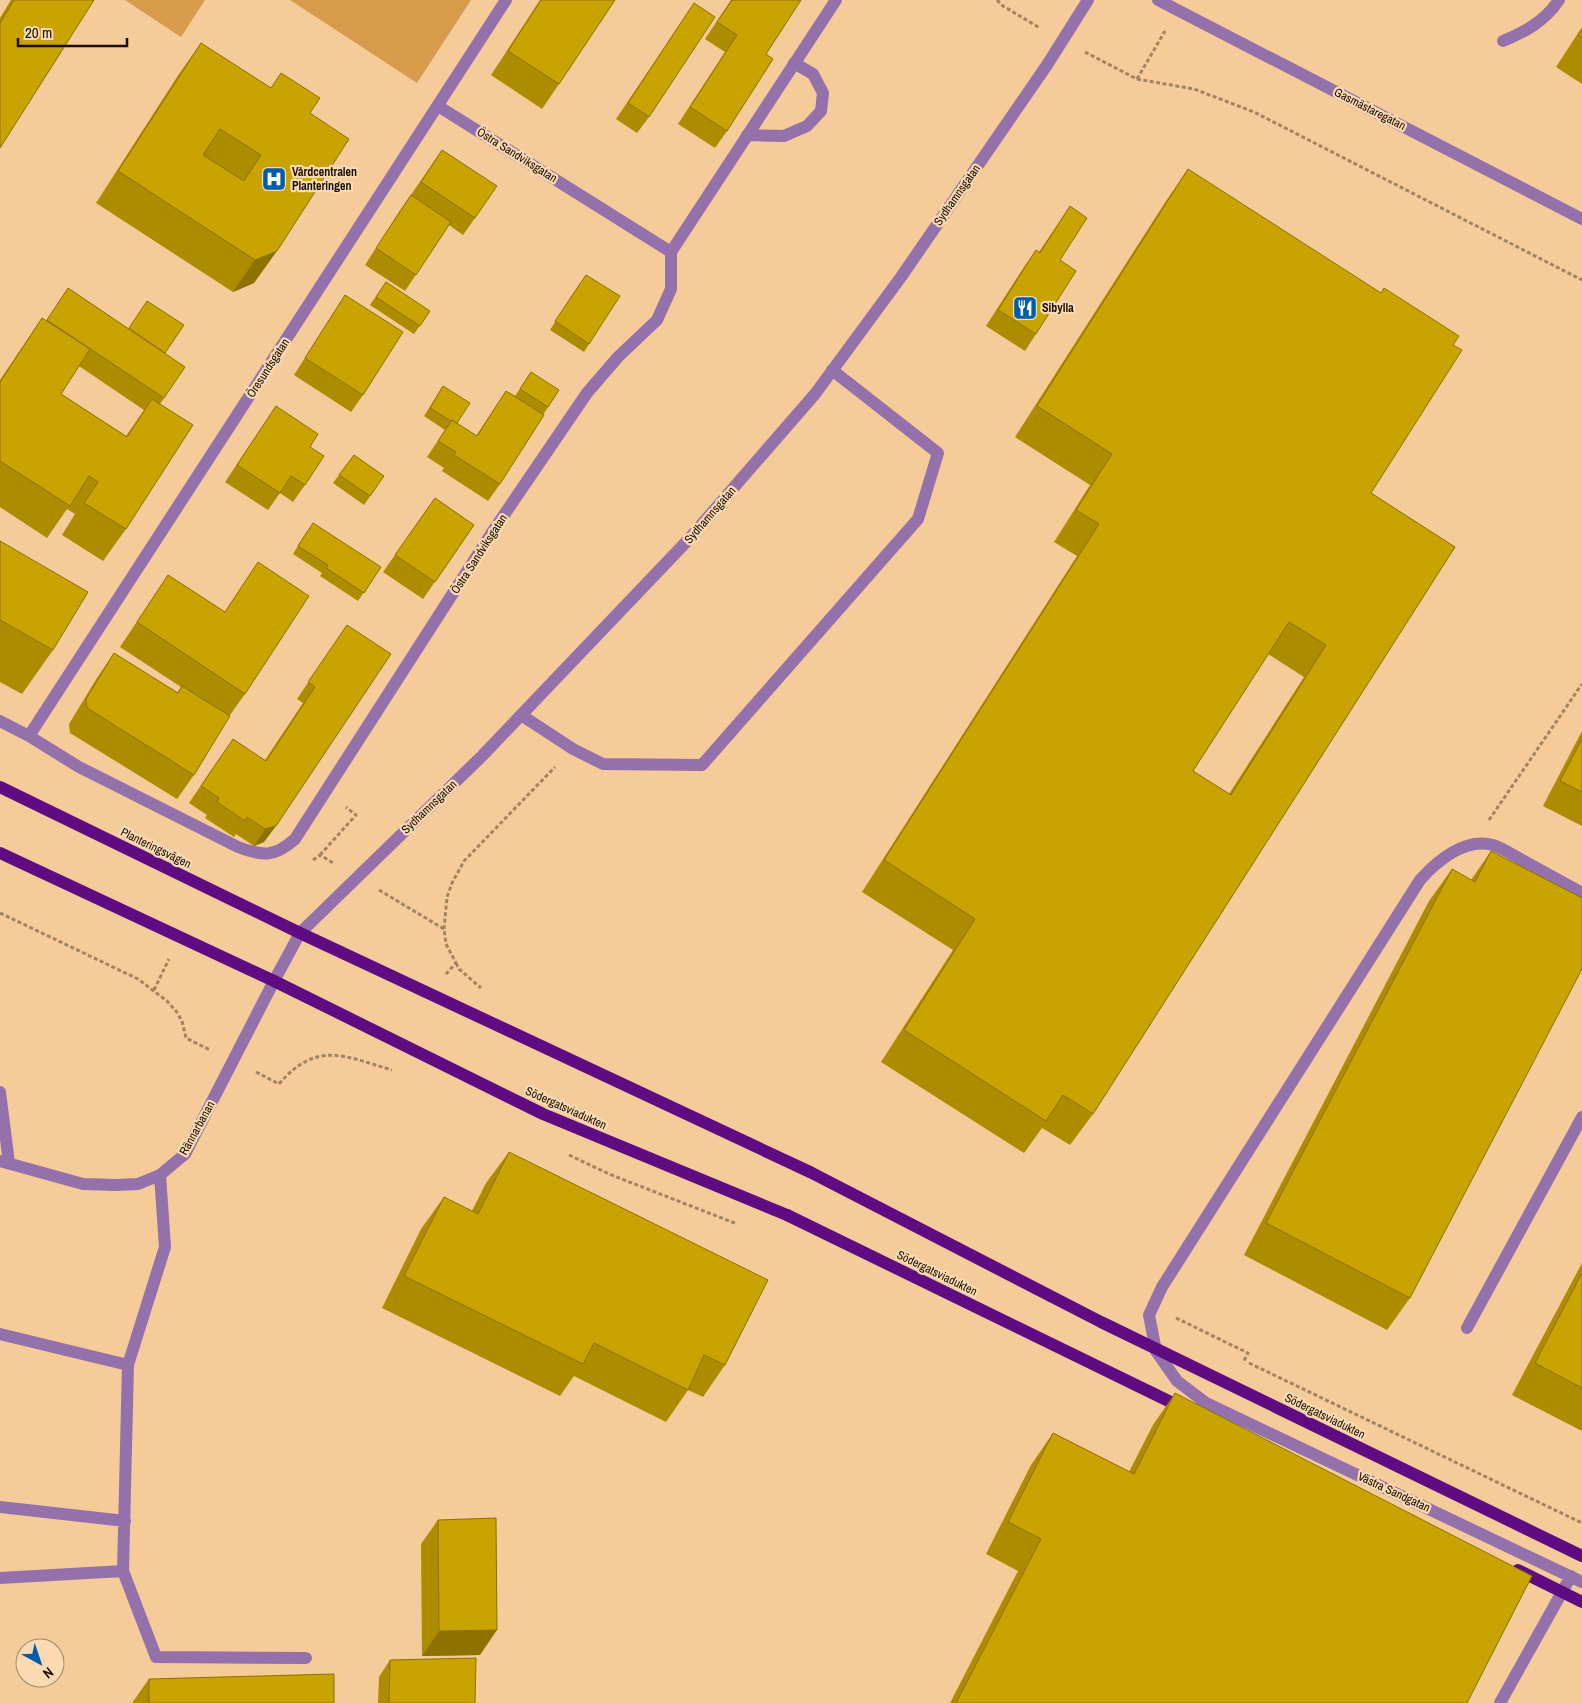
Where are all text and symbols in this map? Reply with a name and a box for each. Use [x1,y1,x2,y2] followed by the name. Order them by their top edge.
[18,15,126,47] scale bar
[25,22,52,43] text: 20 m
[1332,84,1408,134] street label: Gasmästaregatan
[474,123,561,186] street label: Östra Sandviksgatan
[930,161,984,229] street label: Sydhamnsgatan
[292,164,357,194] place label: Vårdcentralen Planteringen
[261,166,287,192] hospital icon: Vårdcentralen Planteringen
[1012,295,1038,321] restaurant icon: Sibylla
[1042,300,1074,316] place label: Sibylla
[242,335,293,401] street label: Öresundsgatan
[681,483,739,547] street label: Sydhamnsgatan
[446,511,511,597] street label: Östra Sandviksgatan
[398,777,460,837] street label: Sydhamnsgatan
[118,824,194,872] street label: Planteringsvägen
[523,1083,609,1133] street label: Södergatsviadukten
[176,1098,218,1158] street label: Rännarbanan
[894,1247,980,1299] street label: Södergatsviadukten
[1282,1390,1368,1442] street label: Södergatsviadukten
[1355,1468,1433,1516] street label: Västra Sandgatan
[15,1638,65,1688] north arrow
[39,1663,57,1683] text: N

